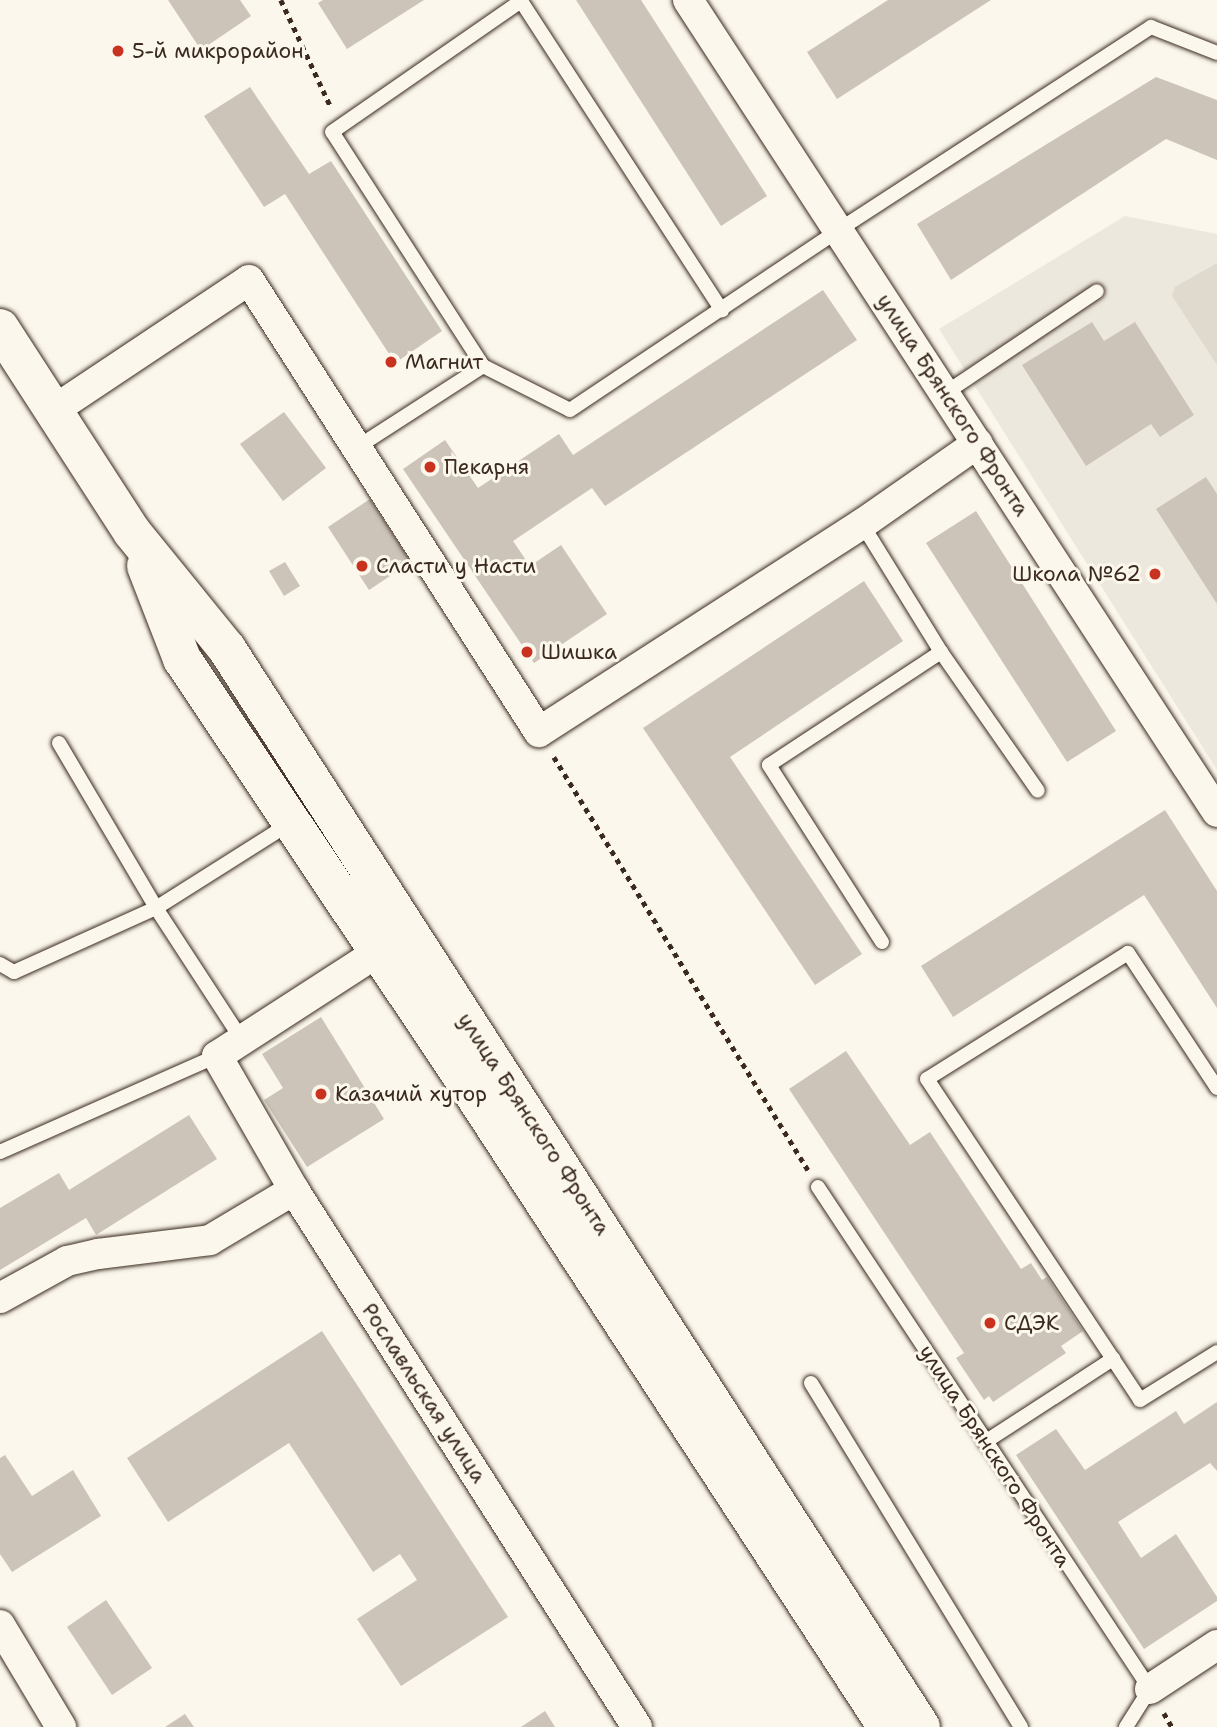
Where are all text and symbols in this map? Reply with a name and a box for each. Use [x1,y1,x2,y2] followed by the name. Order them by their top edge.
[132,38,303,64] place label: 5-й микрорайон
[110,43,126,59] marker: 5-й микрорайон
[872,289,1034,521] street label: улица Брянского Фронта
[405,349,483,375] place label: Магнит
[383,354,399,370] marker: Магнит
[444,454,529,480] place label: Пекарня
[422,459,438,475] marker: Пекарня
[376,553,536,579] place label: Сласти у Насти
[354,558,370,574] marker: Сласти у Насти
[1012,561,1141,587] place label: Школа №62
[1147,566,1163,582] marker: Школа №62
[541,639,617,665] place label: Шишка
[519,644,535,660] marker: Шишка
[453,1008,615,1240] street label: улица Брянского Фронта
[335,1081,487,1107] place label: Казачий хутор
[313,1086,329,1102] marker: Казачий хутор
[357,1299,491,1487] street label: Рославльская улица
[1004,1310,1059,1336] place label: СДЭК
[982,1315,998,1331] marker: СДЭК
[914,1340,1076,1572] street label: улица Брянского Фронта

